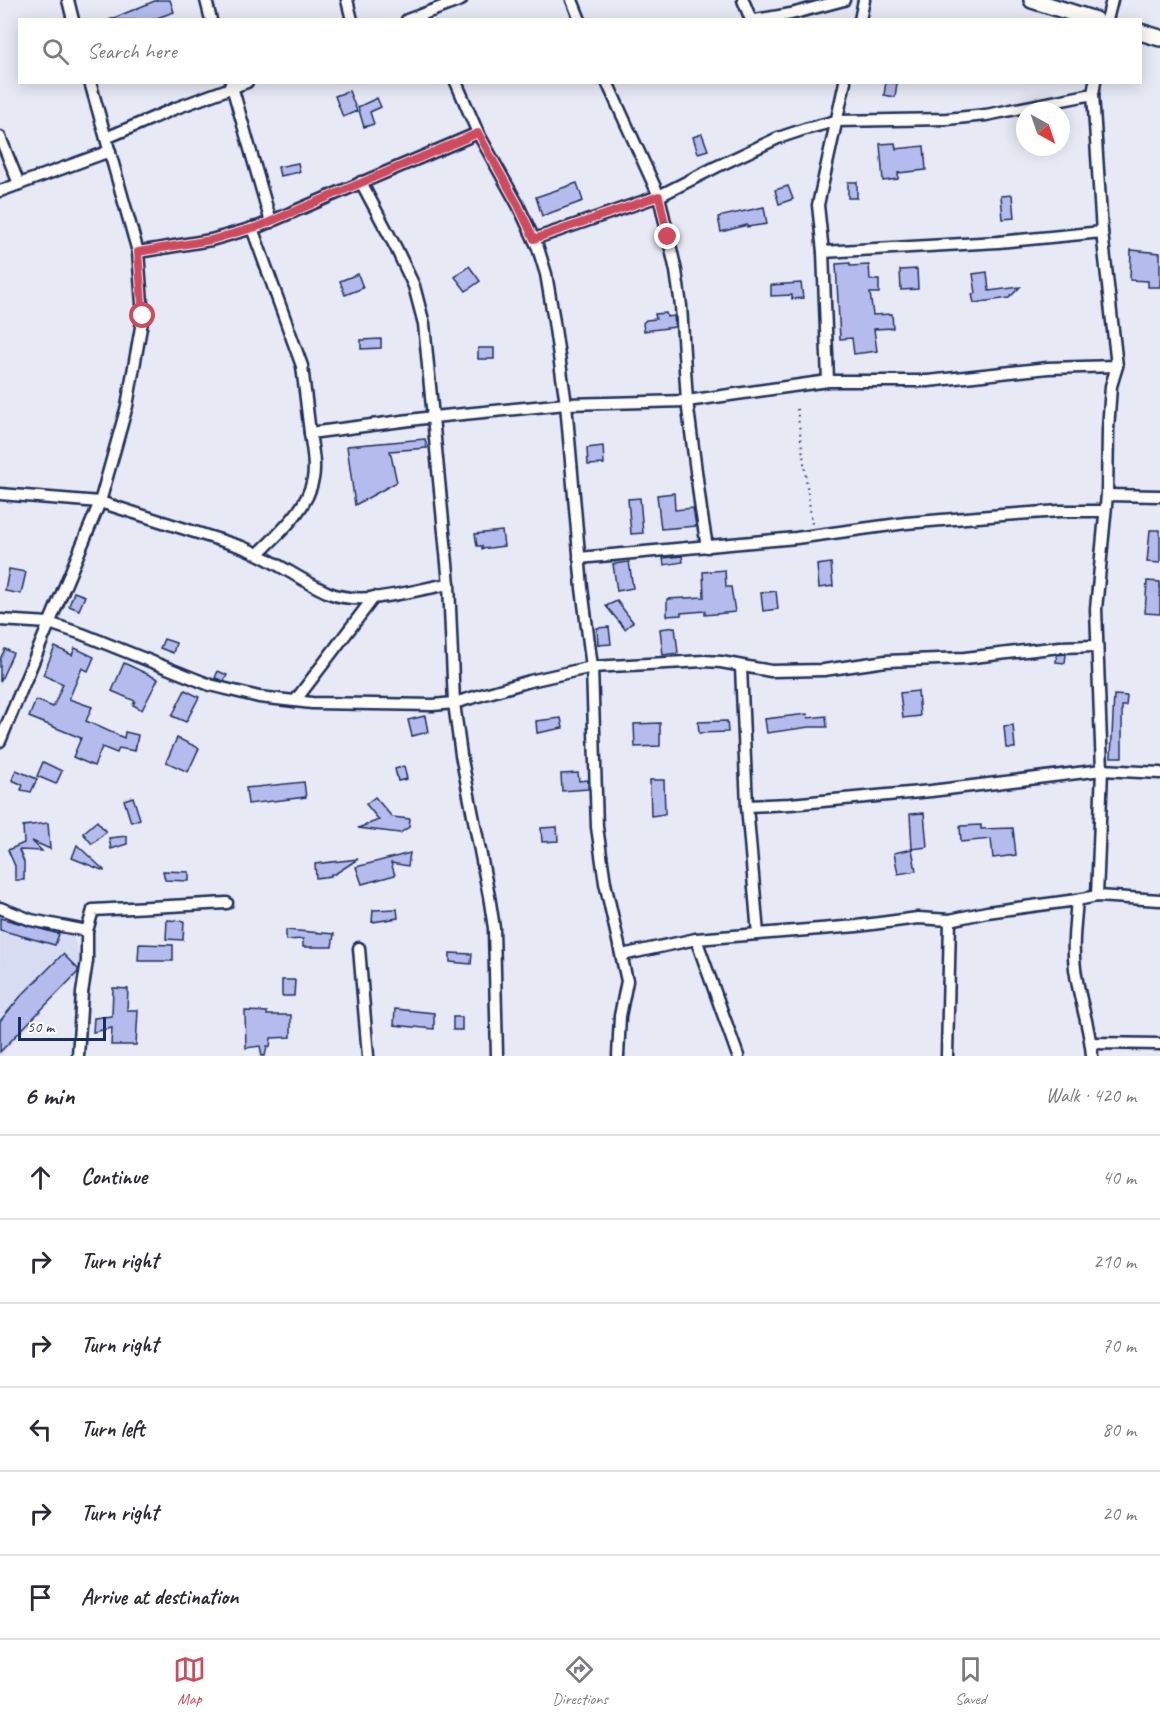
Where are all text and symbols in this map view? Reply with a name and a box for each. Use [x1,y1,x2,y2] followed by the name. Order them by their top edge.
[18,18,1142,84] search box
[39,35,72,68] icon: search
[87,37,177,65] text: Search here
[1016,102,1070,156] north arrow
[654,223,680,249] route end
[129,302,155,328] route start
[18,1014,106,1042] scale bar
[27,1017,54,1037] text: 50 m
[24,1079,74,1112] text: 6 min
[1046,1083,1136,1108] text: Walk · 420 m
[24,1161,57,1194] icon: ahead
[81,1163,147,1191] text: Continue
[1102,1165,1136,1190] text: 40 m
[24,1245,57,1278] icon: right
[81,1247,158,1275] text: Turn right
[1093,1249,1136,1274] text: 210 m
[24,1329,57,1362] icon: right
[81,1331,158,1359] text: Turn right
[1102,1333,1136,1358] text: 70 m
[24,1413,57,1446] icon: left
[81,1415,145,1443] text: Turn left
[1102,1417,1136,1442] text: 80 m
[24,1497,57,1530] icon: right
[81,1499,158,1527] text: Turn right
[1102,1501,1136,1526] text: 20 m
[24,1581,57,1614] icon: arrive
[81,1583,238,1611] text: Arrive at destination
[173,1653,206,1709] tab: Map
[552,1653,608,1709] tab: Directions
[954,1653,987,1709] tab: Saved

